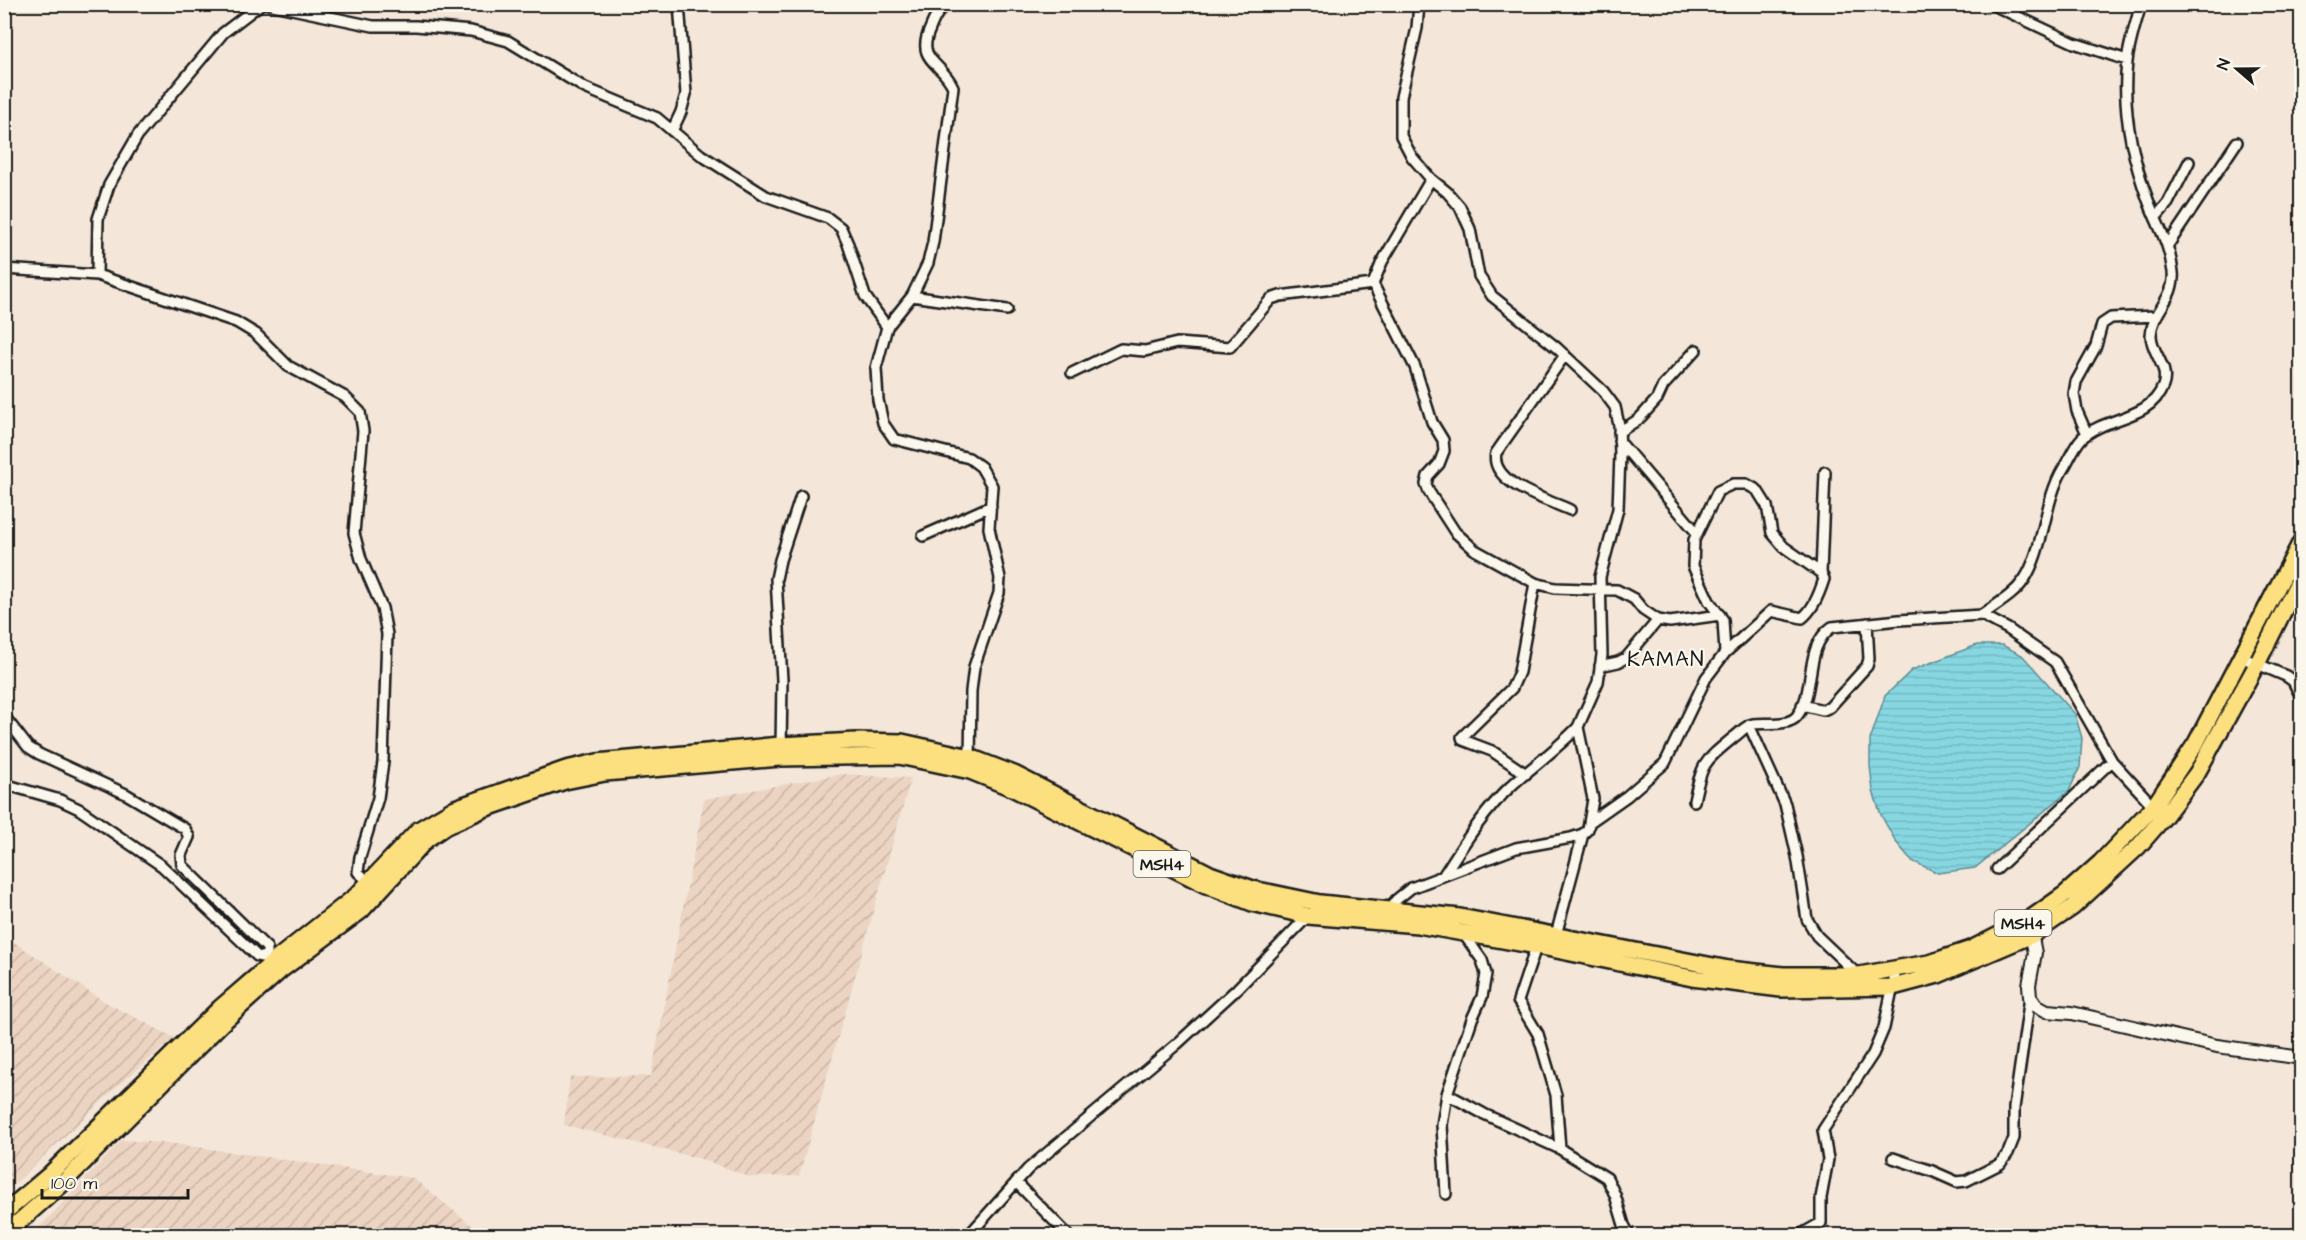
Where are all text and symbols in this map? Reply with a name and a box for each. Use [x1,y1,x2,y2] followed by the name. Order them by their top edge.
[2207,39,2267,99] north arrow
[2212,56,2236,73] text: N
[1627,645,1705,674] district label: KAMAN
[1134,851,1190,877] road number: MSH4
[1994,910,2052,936] road number: MSH4
[42,1162,188,1200] scale bar
[51,1171,97,1196] text: 100 m

